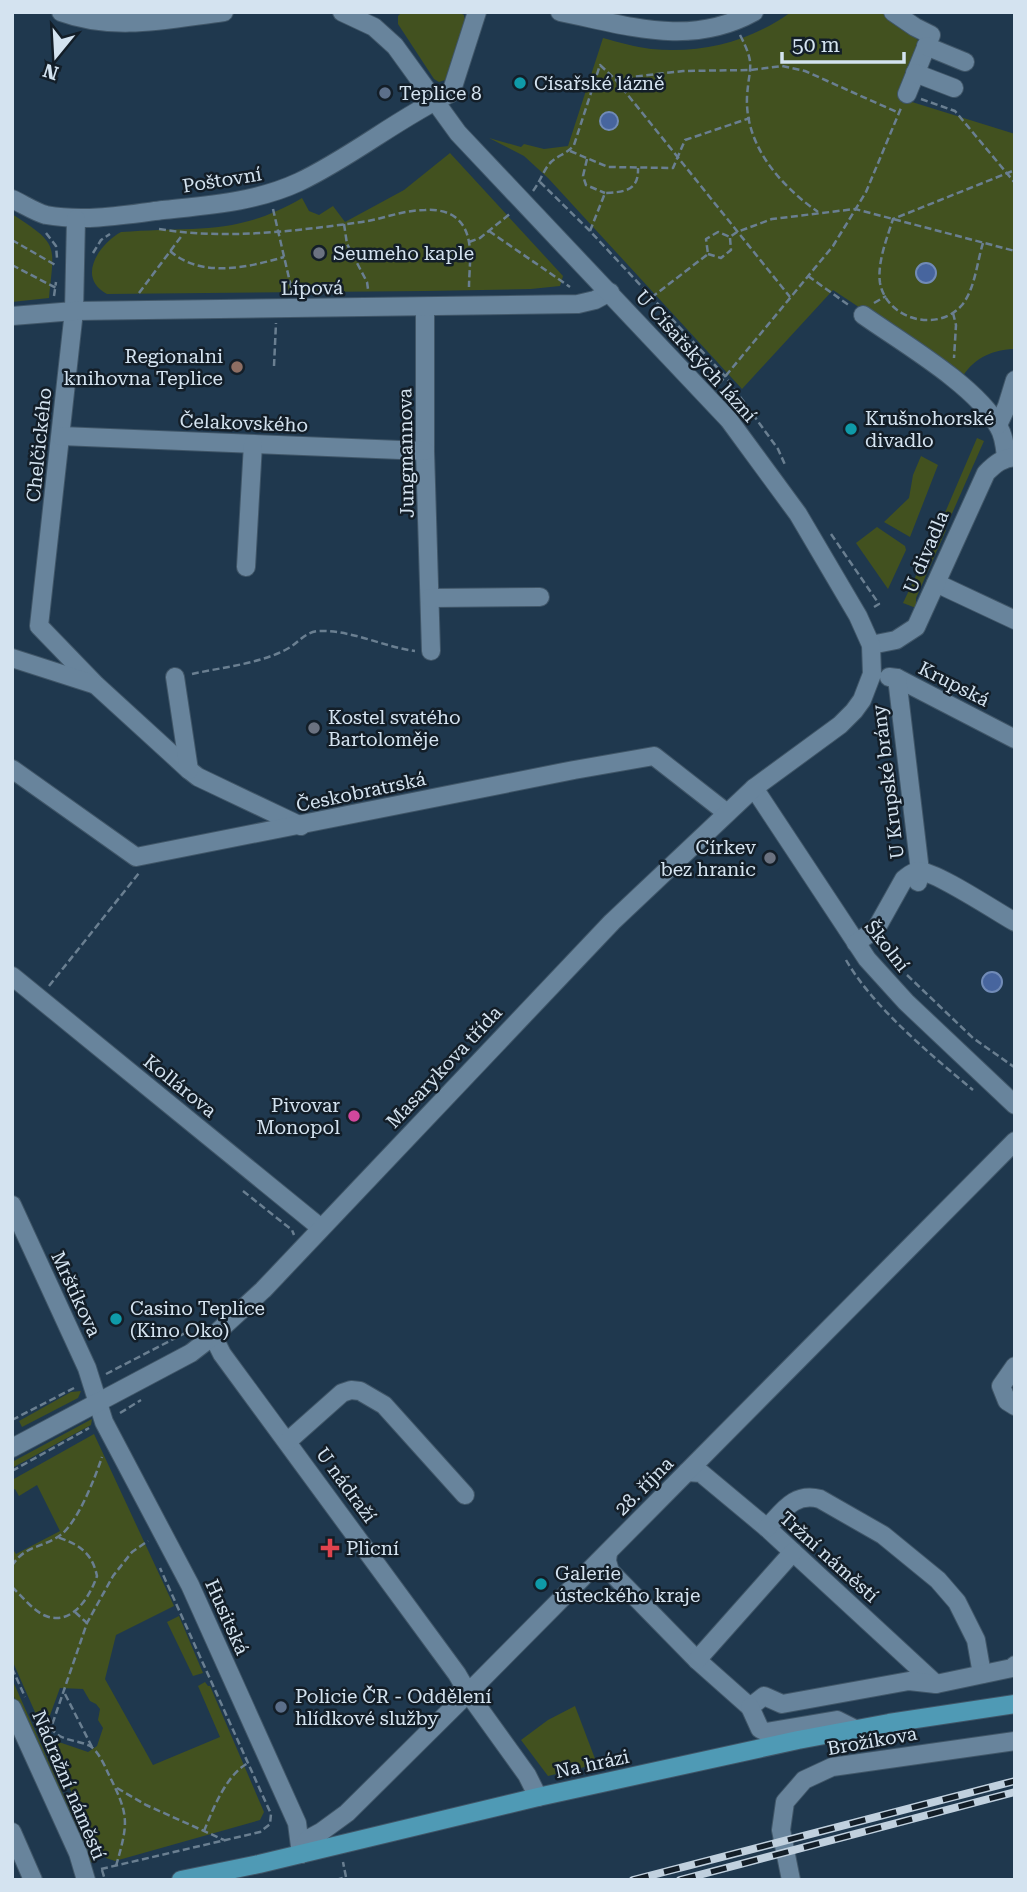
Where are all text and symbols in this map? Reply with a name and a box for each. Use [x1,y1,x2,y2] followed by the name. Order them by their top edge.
[21,21,91,91] north arrow
[782,21,904,65] scale bar
[792,33,840,57] text: 50 m
[40,58,61,85] text: N
[534,72,665,95] place label: Císařské lázně
[512,75,528,91] marker: Císařské lázně
[399,82,482,105] place label: Teplice 8
[377,85,393,101] marker: Teplice 8
[181,162,263,198] street label: Poštovní
[333,242,474,265] place label: Seumeho kaple
[311,245,327,261] marker: Seumeho kaple
[281,276,344,300] street label: Lípová
[631,285,761,427] street label: U Císařských lázní
[63,345,223,390] place label: Regionalni knihovna Teplice
[229,359,245,375] marker: Regionalni knihovna Teplice
[22,387,56,503] street label: Chelčického
[393,387,419,518] street label: Jungmannova
[865,407,994,452] place label: Krušnohorské divadlo
[179,409,309,437] street label: Čelakovského
[843,421,859,437] marker: Krušnohorské divadlo
[898,507,954,597] street label: U divadla
[915,656,994,712] street label: Krupská
[867,703,909,860] street label: U Krupské brány
[328,706,461,751] place label: Kostel svatého Bartoloměje
[306,720,322,736] marker: Kostel svatého Bartoloměje
[294,767,429,817] street label: Českobratrská
[661,836,756,881] place label: Církev bez hranic
[762,850,778,866] marker: Církev bez hranic
[860,916,914,976] street label: Školní
[381,1001,507,1133] street label: Masarykova třída
[139,1050,222,1123] street label: Kollárova
[257,1094,340,1139] place label: Pivovar Monopol
[346,1108,362,1124] marker: Pivovar Monopol
[46,1248,106,1341] street label: Mrštíkova
[130,1297,265,1342] place label: Casino Teplice (Kino Oko)
[108,1311,124,1327] marker: Casino Teplice (Kino Oko)
[311,1443,381,1527] street label: U nádraží
[610,1452,678,1520] street label: 28. října
[775,1507,883,1607] street label: Tržní náměstí
[346,1537,399,1560] place label: Plicní
[320,1538,340,1558] marker: Plicní
[555,1562,700,1607] place label: Galerie ústeckého kraje
[200,1576,254,1659] street label: Husitská
[533,1576,549,1592] marker: Galerie ústeckého kraje
[295,1685,492,1730] place label: Policie ČR - Oddělení hlídkové služby
[273,1699,289,1715] marker: Policie ČR - Oddělení hlídkové služby
[27,1707,111,1863] street label: Nádražní náměstí
[825,1722,919,1760] street label: Brožíkova
[553,1745,631,1783] street label: Na hrázi

